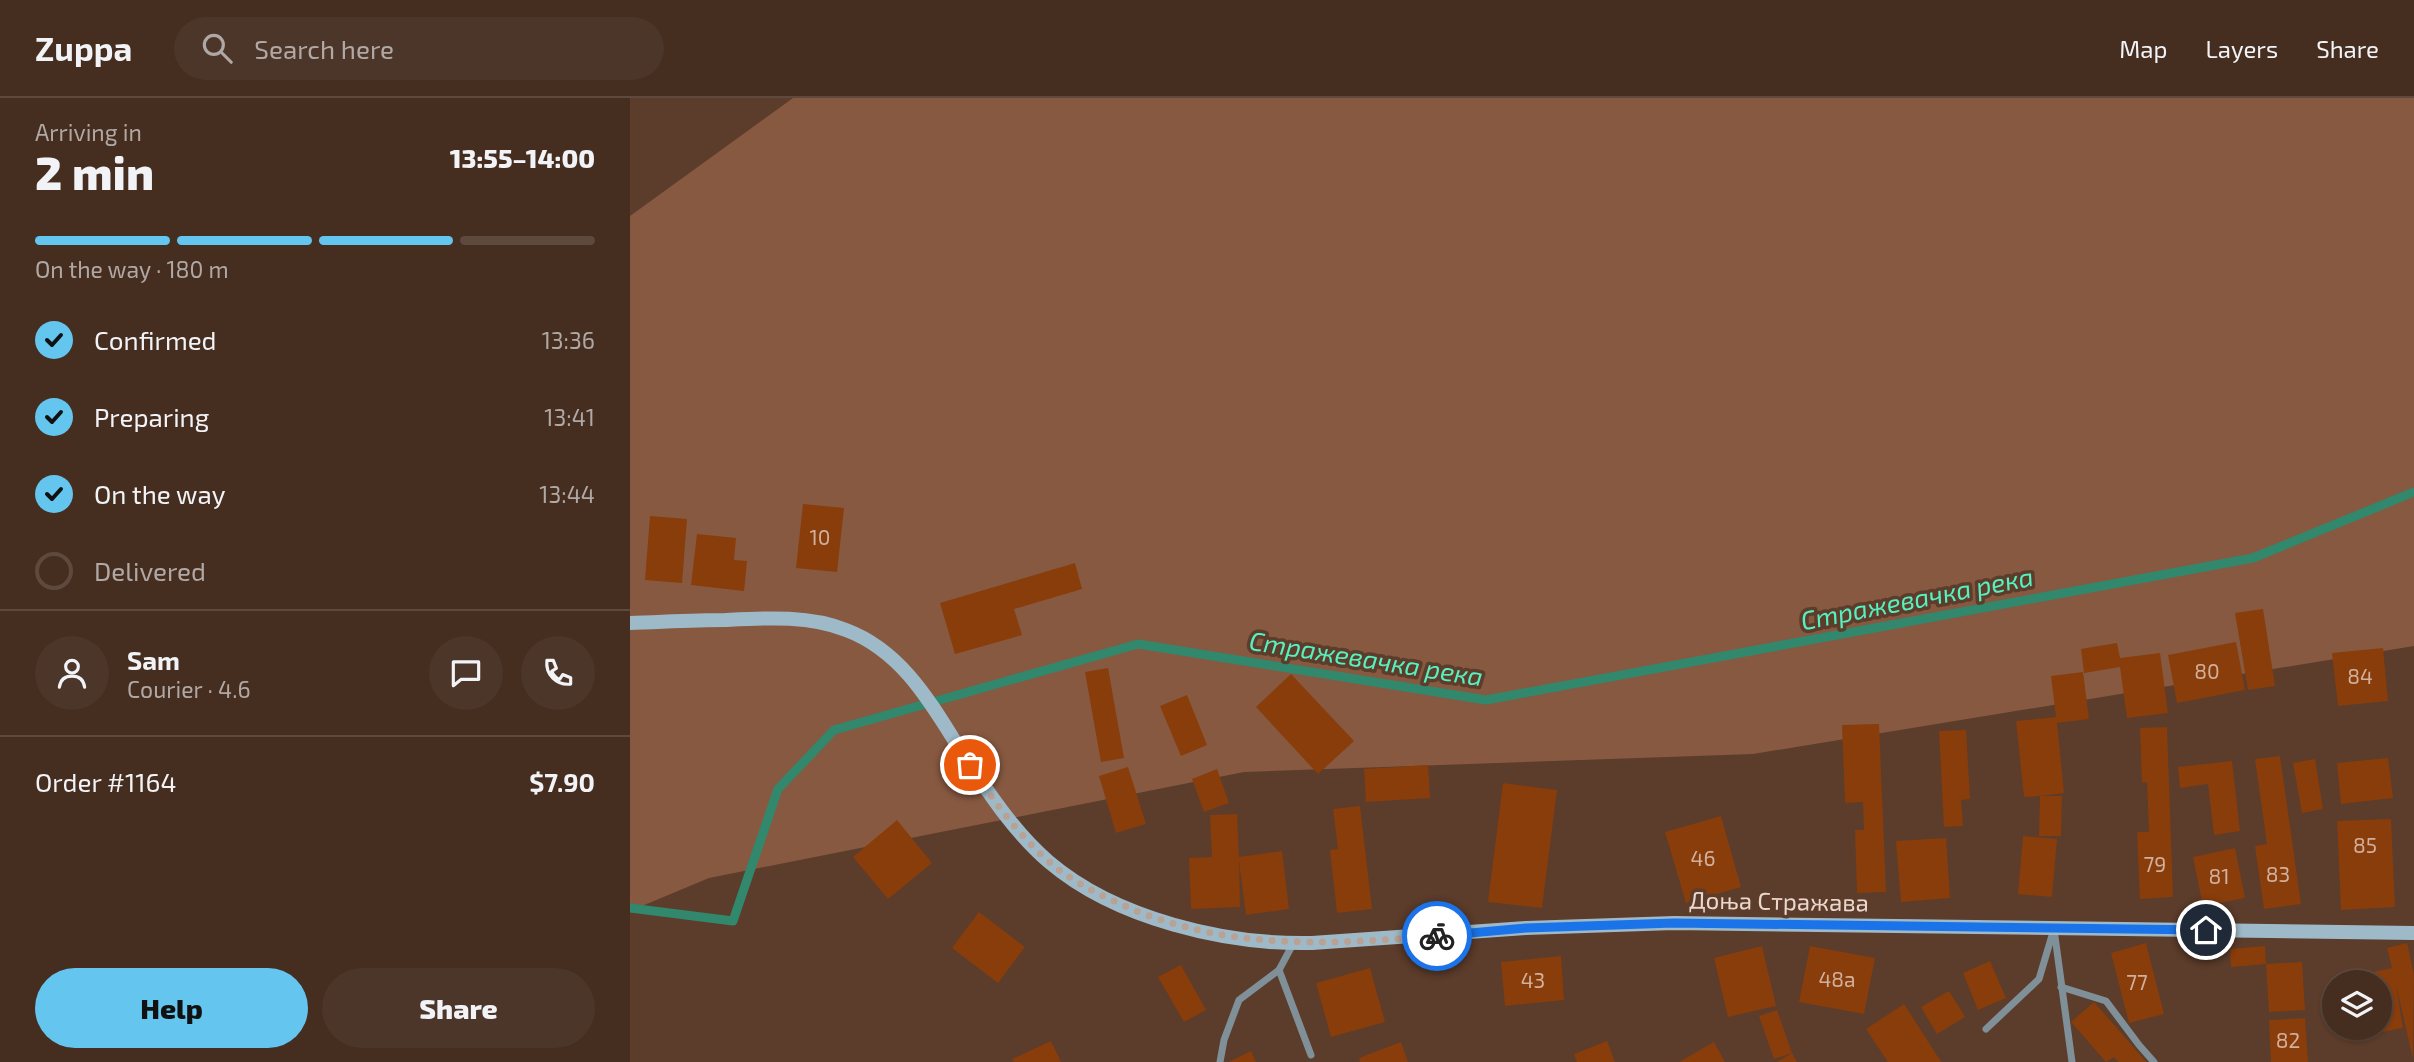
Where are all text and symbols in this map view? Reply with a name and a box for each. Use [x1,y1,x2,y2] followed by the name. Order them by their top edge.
[174,17,664,80] search box
[35,28,132,68] text: Zuppa
[198,29,236,67] icon: search
[254,33,394,64] text: Search here
[2119,34,2167,63] text: Map
[2205,34,2278,63] text: Layers
[2316,34,2379,63] text: Share
[35,118,142,146] text: Arriving in
[450,142,595,173] text: 13:55–14:00
[35,144,154,199] text: 2 min
[35,255,229,283] text: On the way · 180 m
[35,321,73,359] icon: check
[94,324,217,355] text: Confirmed
[542,326,595,354] text: 13:36
[35,398,73,436] icon: check
[94,401,209,432] text: Preparing
[544,403,595,431] text: 13:41
[35,475,73,513] icon: check
[94,478,225,509] text: On the way
[539,480,595,508] text: 13:44
[809,524,831,549] house number: 10
[94,555,206,586] text: Delivered
[1798,560,2036,635] water label: Стражевачка река
[1247,624,1485,691] water label: Стражевачка река
[35,636,109,710] button: person
[429,636,503,710] button: chat
[521,636,595,710] button: phone
[127,644,180,675] text: Sam
[2194,658,2220,683] house number: 80
[2347,663,2373,688] house number: 84
[127,675,251,703] text: Courier · 4.6
[940,735,1000,795] pin
[951,746,989,784] icon: bag
[35,766,176,797] text: Order #1164
[529,766,595,797] text: $7.90
[2353,832,2377,857] house number: 85
[1691,845,1715,870] house number: 46
[2144,851,2166,876] house number: 79
[2266,861,2290,886] house number: 83
[2208,863,2230,888] house number: 81
[1689,884,1869,917] street label: Доња Стражава
[2176,900,2236,960] pin
[1402,901,1472,971] courier
[2187,911,2225,949] icon: home
[1418,917,1456,955] icon: bike
[1818,966,1856,991] house number: 48a
[1521,967,1545,992] house number: 43
[35,968,308,1048] button: Help
[322,968,595,1048] button: Share
[2126,969,2148,994] house number: 77
[2322,970,2392,1040] map controls
[2322,970,2392,1040] button: layers
[2276,1027,2300,1052] house number: 82

